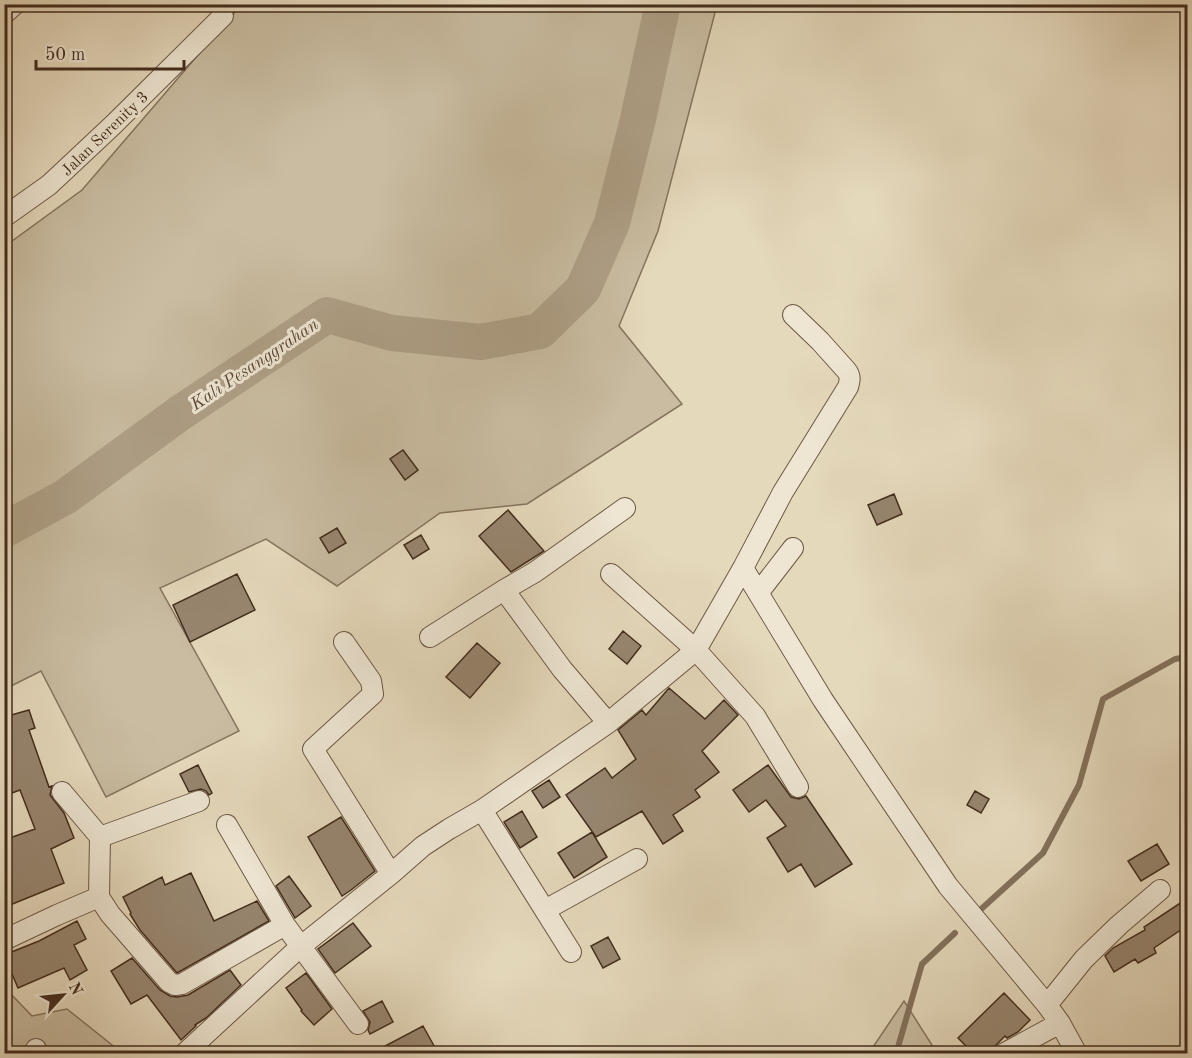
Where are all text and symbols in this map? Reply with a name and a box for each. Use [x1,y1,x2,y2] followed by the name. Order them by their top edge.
[36,33,184,71] scale bar
[45,46,85,64] text: 50 m
[59,89,152,180] street label: Jalan Serenity 3
[187,315,322,415] water label: Kali Pesanggrahan
[33,965,93,1025] north arrow
[65,980,85,999] text: N

